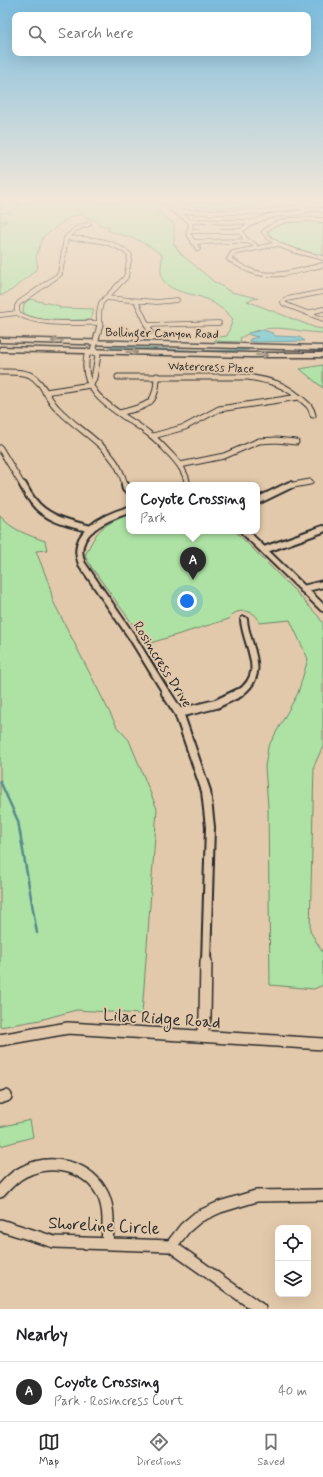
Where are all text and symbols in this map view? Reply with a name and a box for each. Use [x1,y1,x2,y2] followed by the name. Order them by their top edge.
[12,12,311,56] search box
[26,23,48,45] icon: search
[58,24,134,44] text: Search here
[105,325,219,344] street label: Bollinger Canyon Road
[51,337,64,345] one-way arrow
[125,348,138,356] one-way arrow
[255,352,268,359] one-way arrow
[168,359,254,377] street label: Watercress Place
[126,482,260,534] popup
[140,490,246,510] text: Coyote Crossing
[140,510,166,527] text: Park
[180,547,206,580] pin: A
[177,591,197,611] your location
[128,618,196,711] street label: Rosincress Drive
[102,1004,221,1036] street label: Lilac Ridge Road
[48,1212,160,1240] street label: Shoreline Circle
[275,1225,311,1297] map controls
[275,1225,311,1261] button: locate
[275,1261,311,1297] button: layers
[16,1324,68,1346] text: Nearby
[54,1373,159,1393] text: Coyote Crossing
[25,1383,33,1400] text: A
[278,1383,307,1400] text: 40 m
[54,1393,184,1410] text: Park · Rosincress Court
[38,1431,60,1469] tab: Map
[136,1431,181,1469] tab: Directions
[257,1431,285,1469] tab: Saved

